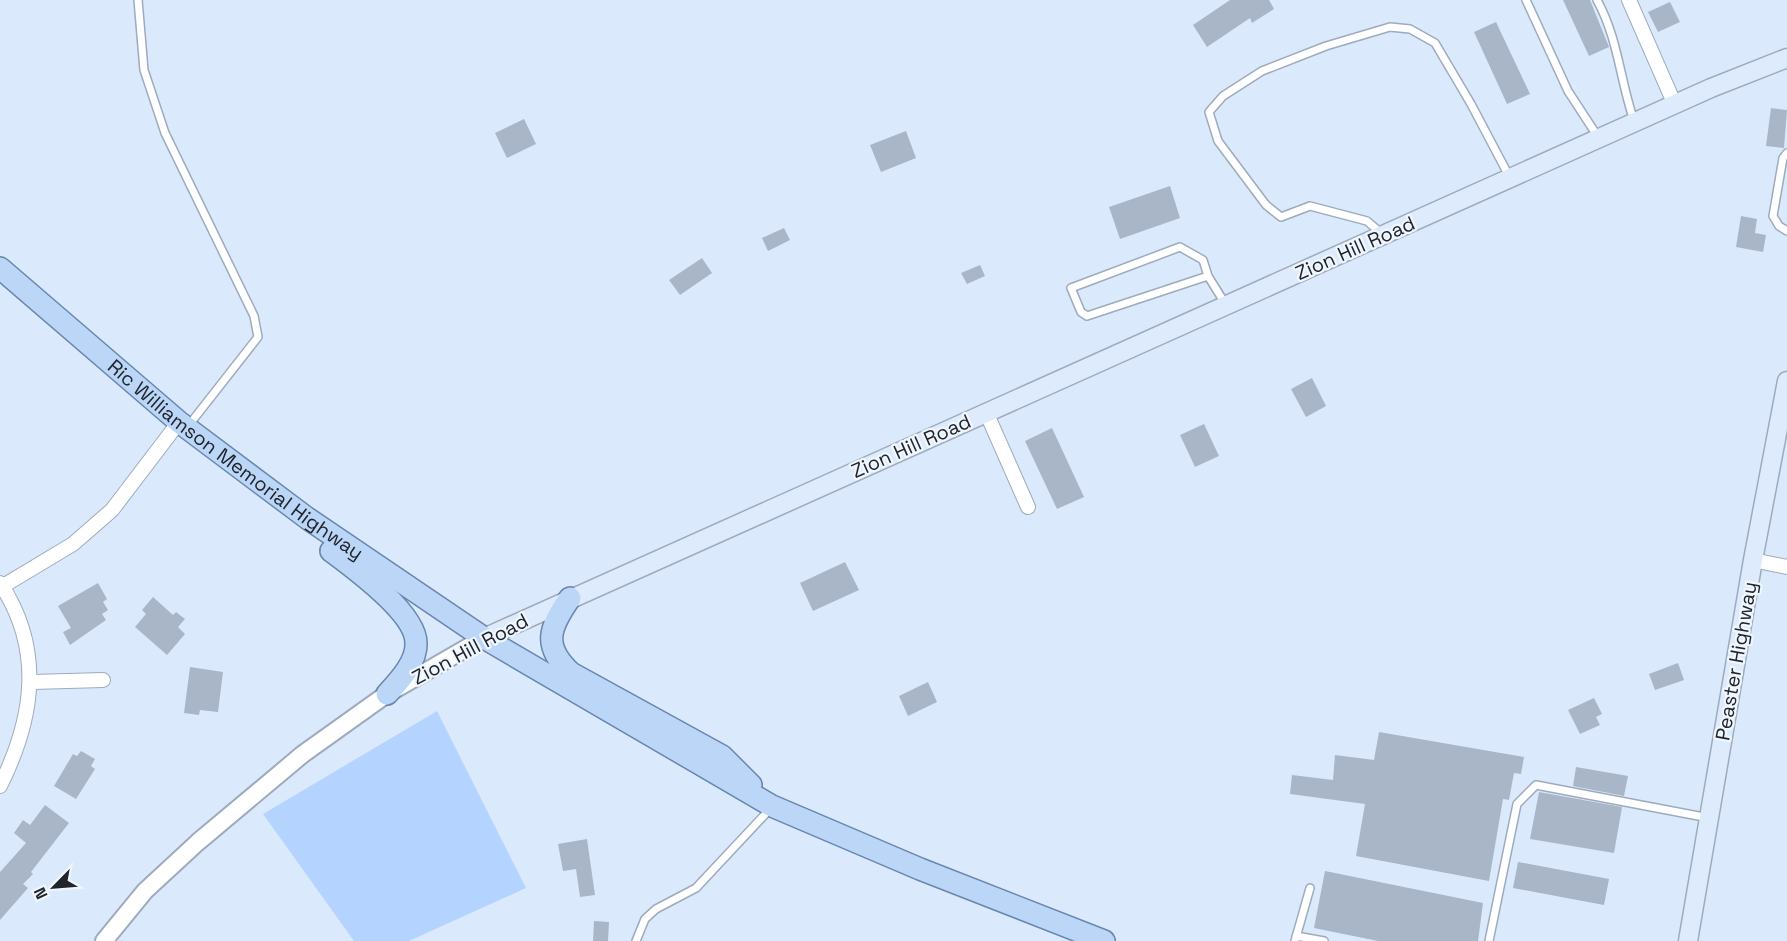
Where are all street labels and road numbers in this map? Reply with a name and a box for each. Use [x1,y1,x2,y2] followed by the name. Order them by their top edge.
[1291,210,1419,286] street label: Zion Hill Road
[102,353,369,566] street label: Ric Williamson Memorial Highway
[847,408,975,484] street label: Zion Hill Road
[1709,579,1763,743] street label: Peaster Highway
[407,607,533,691] street label: Zion Hill Road

